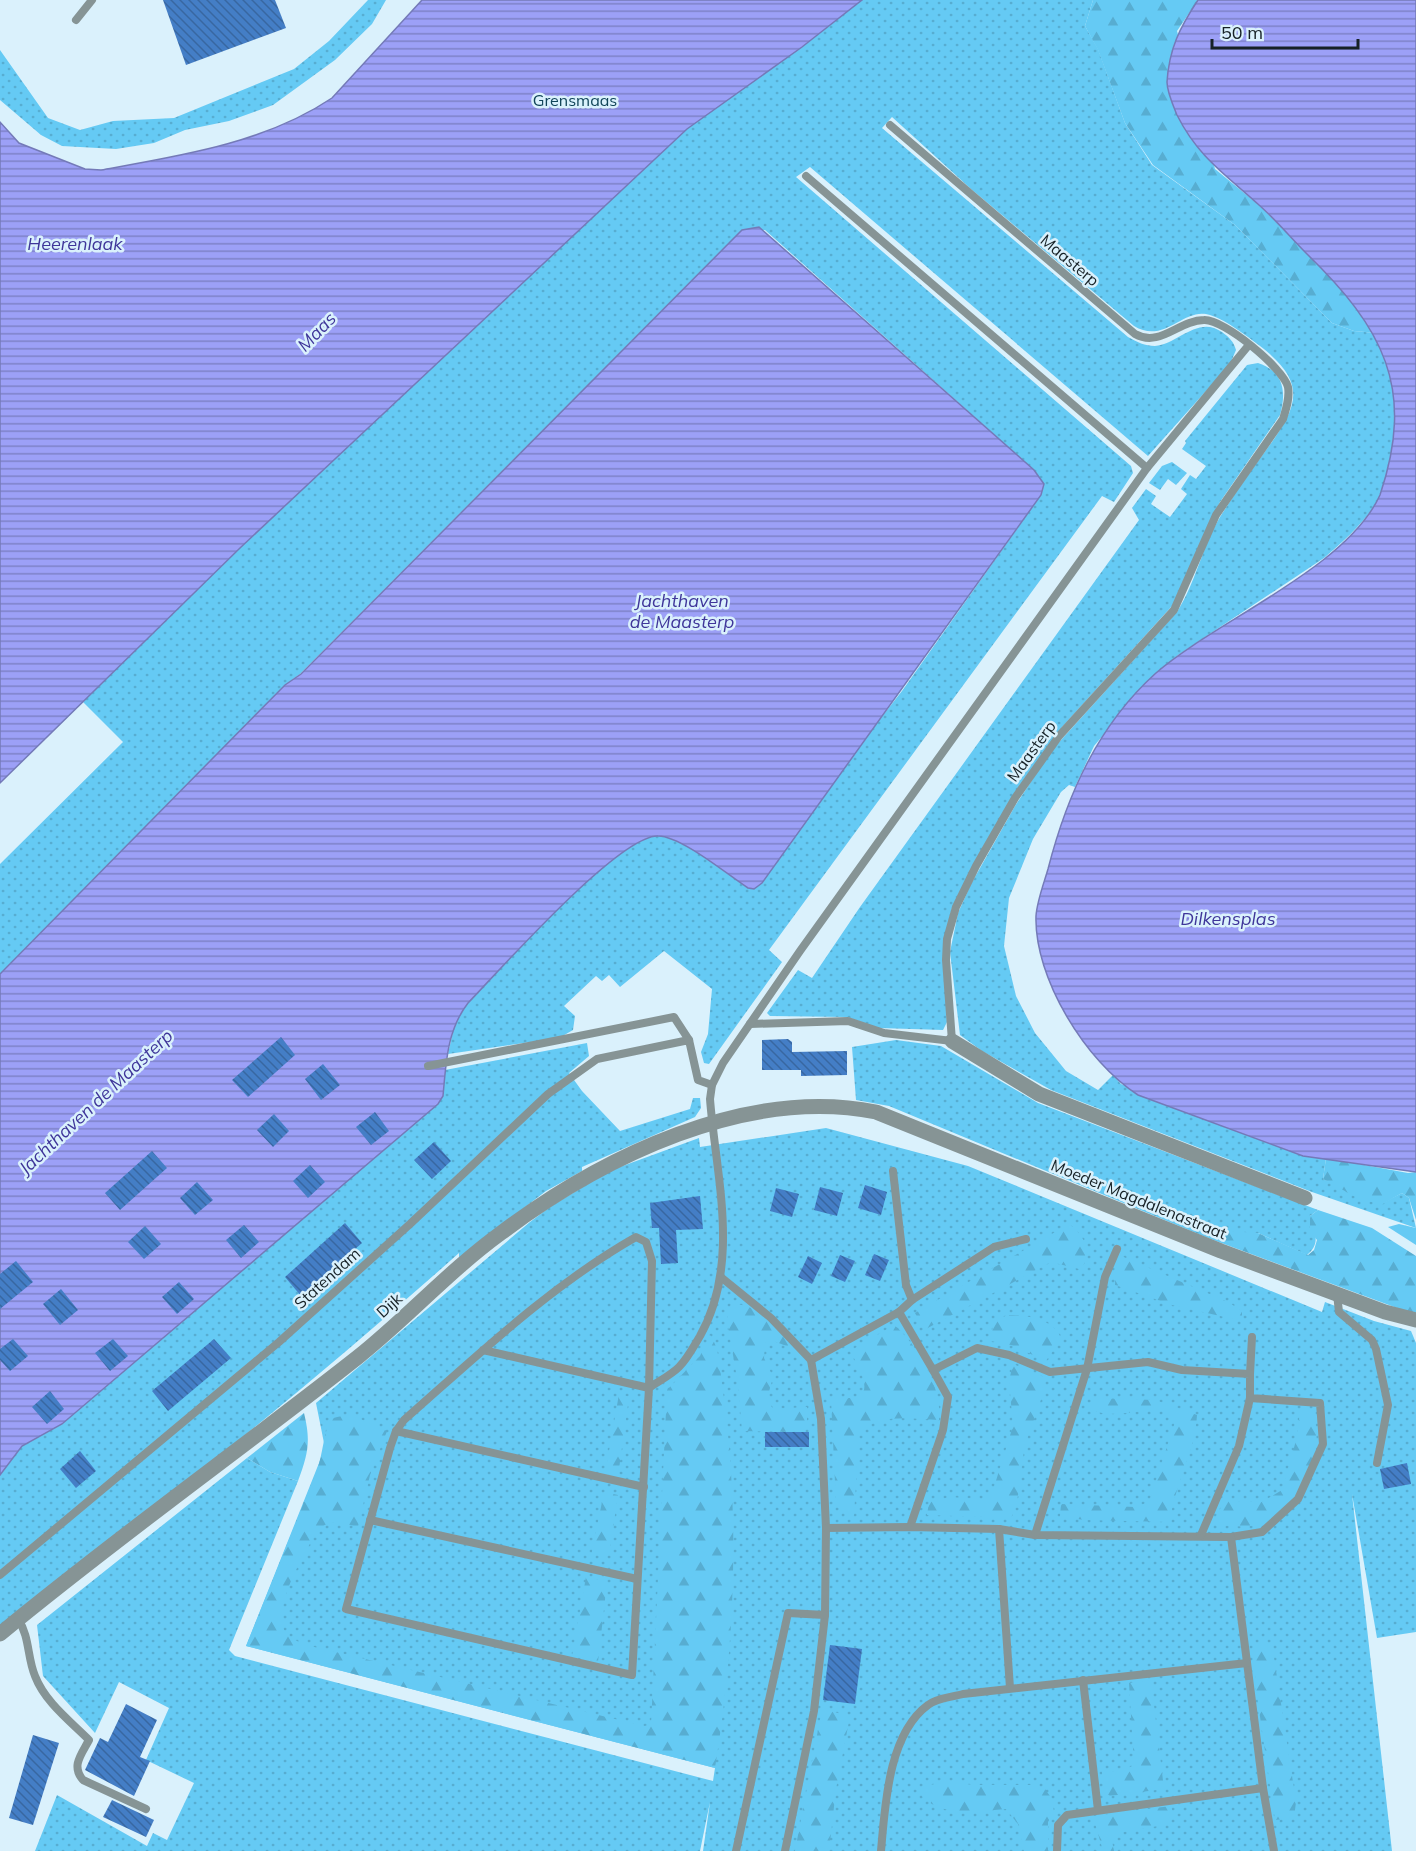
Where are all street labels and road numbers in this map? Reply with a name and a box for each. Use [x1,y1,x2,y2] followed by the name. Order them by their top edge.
[1037,230,1103,290] street label: Maasterp
[1002,717,1060,785] street label: Maasterp
[1048,1155,1230,1244] street label: Moeder Magdalenastraat
[290,1243,364,1313] street label: Statendam
[372,1288,407,1322] street label: Dijk

